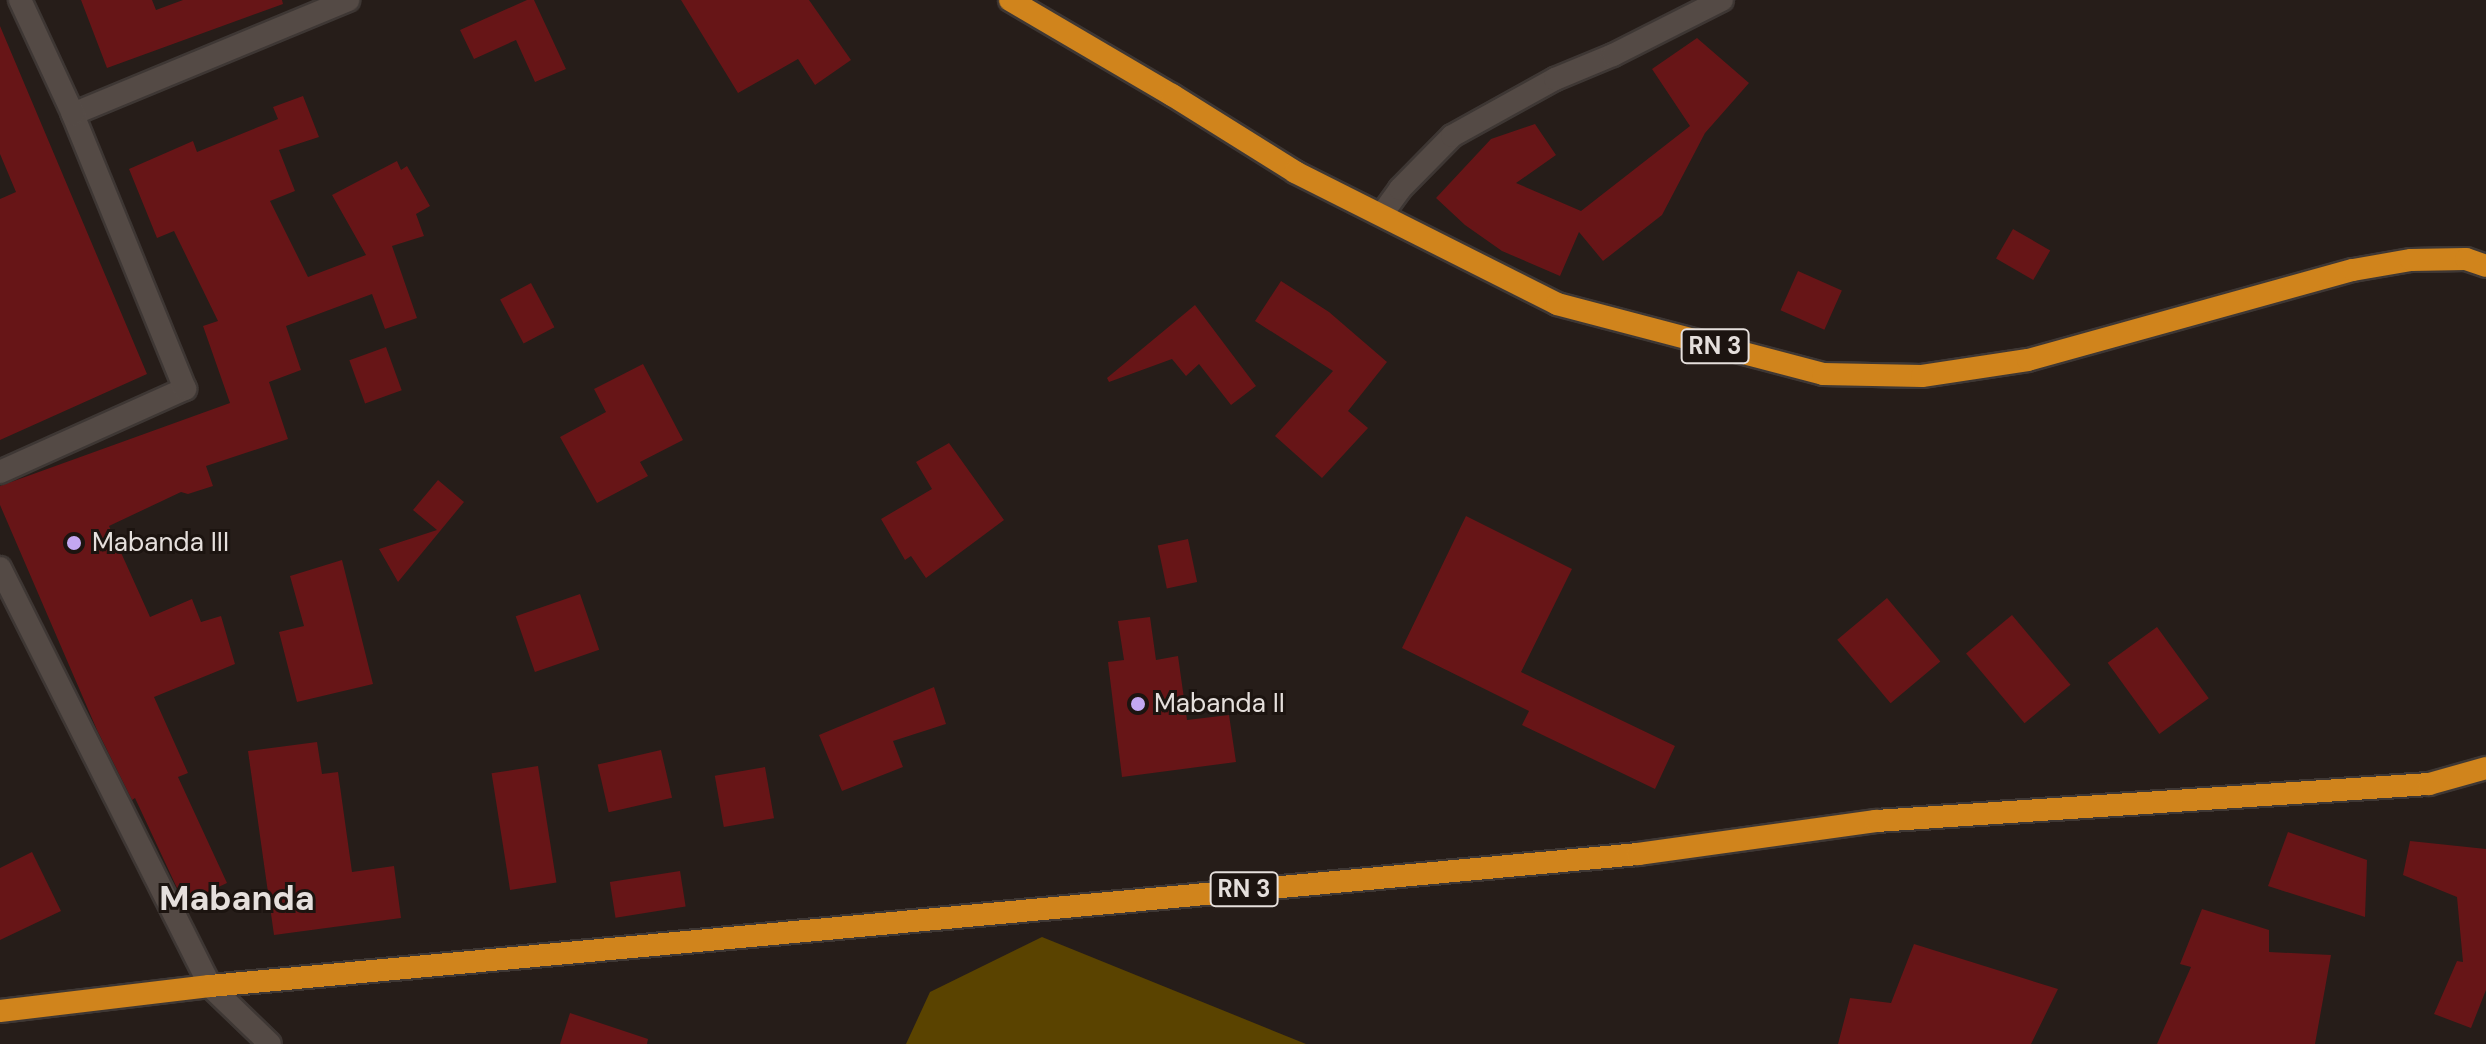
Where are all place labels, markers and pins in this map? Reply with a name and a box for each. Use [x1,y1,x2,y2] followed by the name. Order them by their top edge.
[92,527,229,559] place label: Mabanda III
[63,532,85,554] marker: Mabanda III
[1154,688,1285,720] place label: Mabanda II
[1129,695,1147,713] marker: Mabanda II

